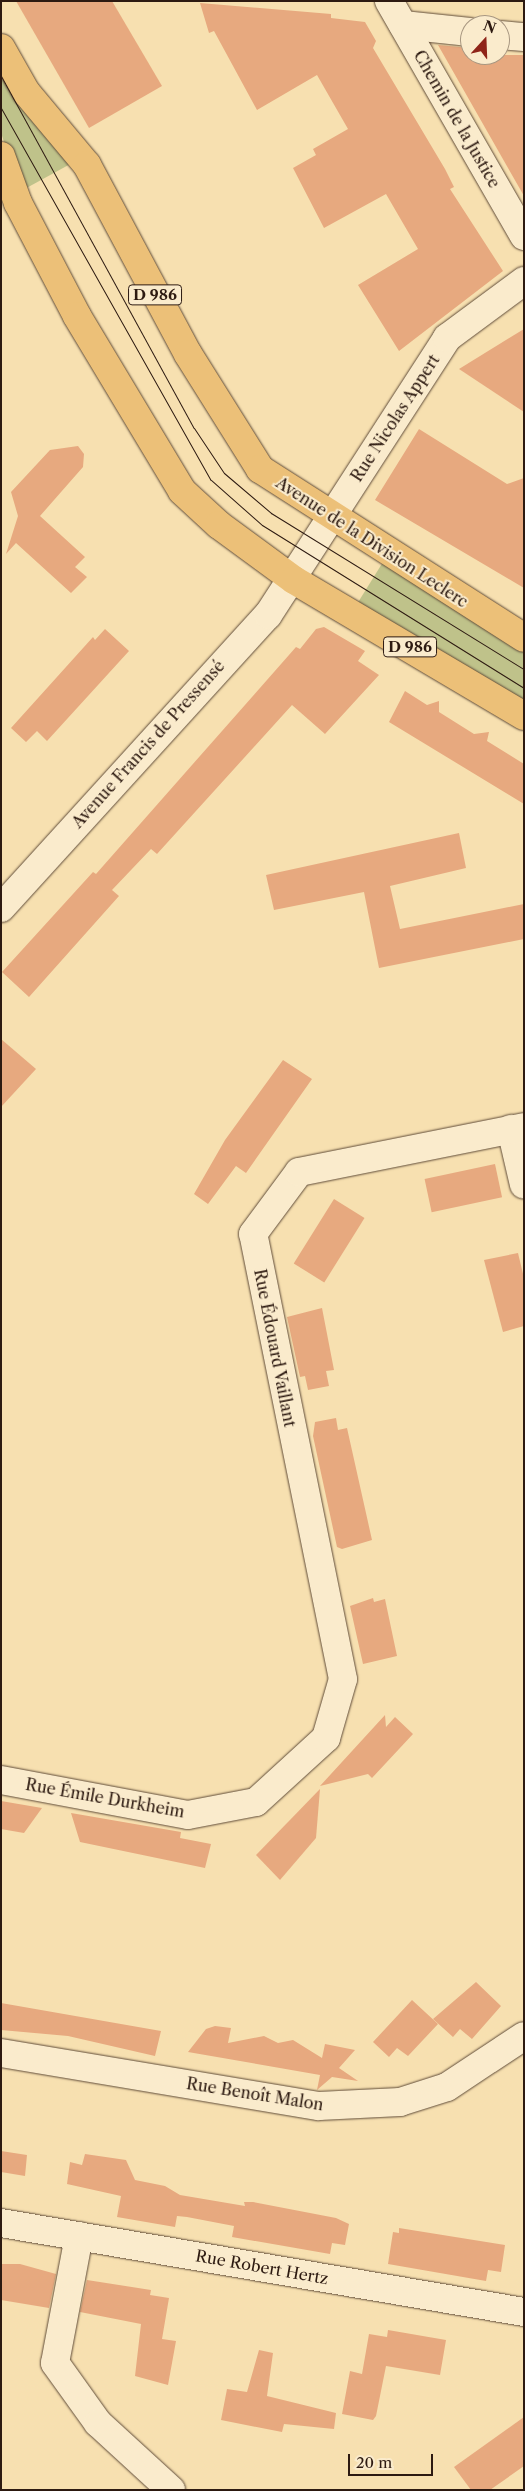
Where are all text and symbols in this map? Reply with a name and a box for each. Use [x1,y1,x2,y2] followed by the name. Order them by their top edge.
[460,15,510,65] north arrow
[481,16,499,37] text: N
[410,47,504,191] street label: Chemin de la Justice
[128,282,182,308] road number: D 986
[347,351,443,485] street label: Rue Nicolas Appert
[272,473,472,611] street label: Avenue de la Division Leclerc
[382,634,438,660] road number: D 986
[68,656,228,832] street label: Avenue Francis de Pressensé
[250,1267,300,1429] street label: Rue Édouard Vaillant
[24,1775,186,1821] street label: Rue Émile Durkheim
[185,2074,325,2114] street label: Rue Benoît Malon
[194,2246,330,2288] street label: Rue Robert Hertz
[350,2444,435,2476] scale bar
[356,2453,392,2472] text: 20 m

